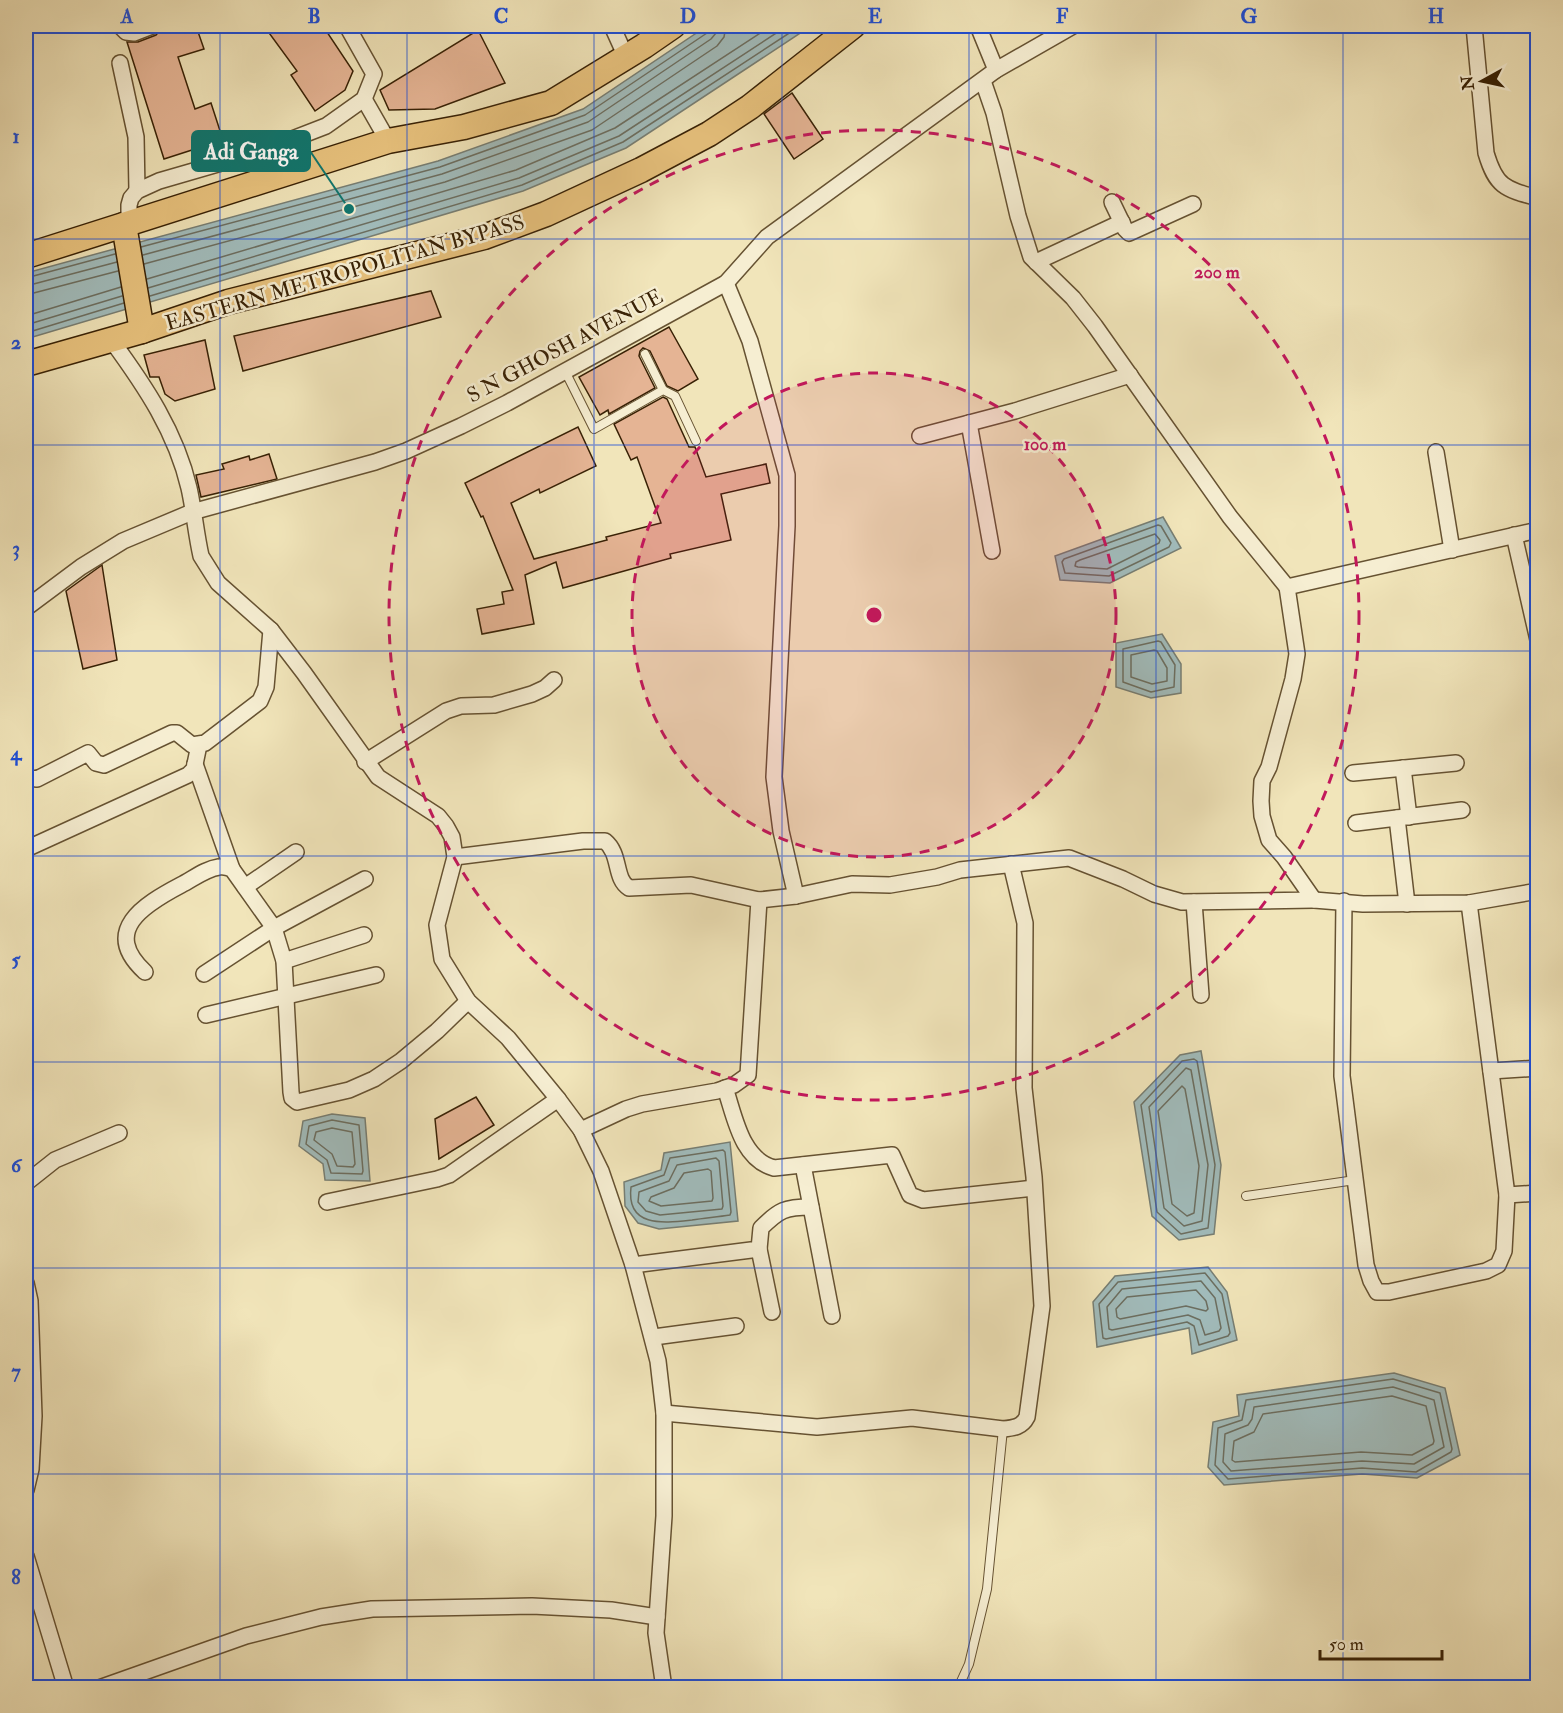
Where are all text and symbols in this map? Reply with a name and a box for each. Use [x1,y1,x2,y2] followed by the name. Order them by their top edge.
[120,4,134,29] text: A
[307,4,321,29] text: B
[494,4,508,29] text: C
[680,4,696,29] text: D
[868,4,883,29] text: E
[1056,4,1069,29] text: F
[1241,4,1258,29] text: G
[1428,4,1444,29] text: H
[1452,51,1512,111] north arrow
[1457,74,1479,92] text: N
[12,124,20,149] text: 1
[192,131,310,171] callout: Adi Ganga
[203,138,299,167] text: Adi Ganga
[162,209,528,337] street label: EASTERN METROPOLITAN BYPASS
[1194,261,1241,284] text: 200 m
[462,283,668,409] street label: S N GHOSH AVENUE
[11,330,21,355] text: 2
[1024,433,1067,456] text: 100 m
[12,536,20,561] text: 3
[864,605,884,625] centre of rings
[10,741,23,766] text: 4
[12,947,22,972] text: 5
[11,1153,23,1178] text: 6
[11,1359,21,1384] text: 7
[11,1565,21,1590] text: 8
[1320,1623,1442,1661] scale bar
[1329,1633,1364,1656] text: 50 m

